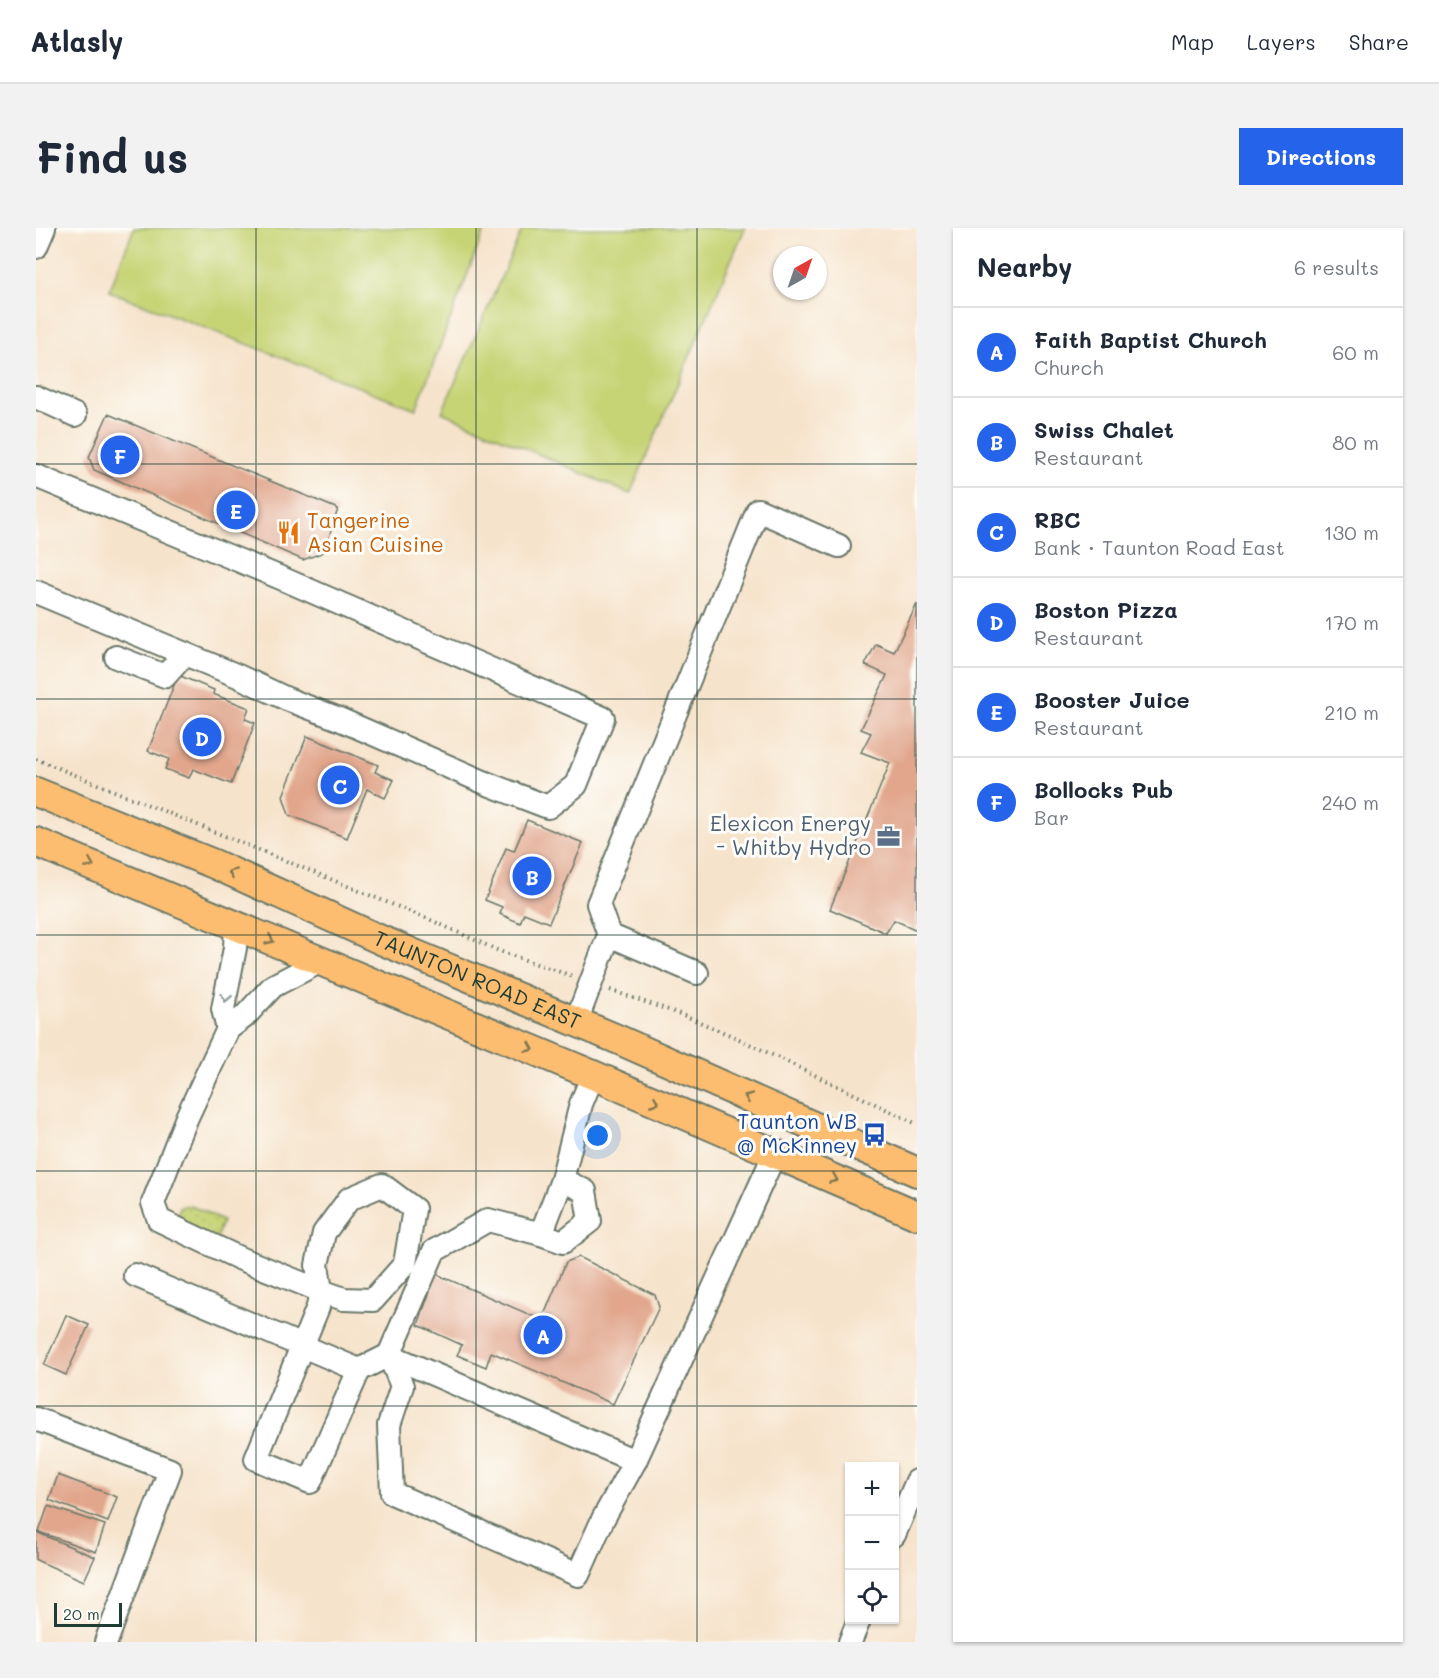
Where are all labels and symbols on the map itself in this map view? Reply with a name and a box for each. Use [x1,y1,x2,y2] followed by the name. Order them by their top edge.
[773,246,827,300] north arrow
[100,432,140,478] pin: F
[216,488,256,532] pin: E
[307,506,444,557] place label: Tangerine Asian Cuisine
[276,520,302,546] restaurant icon: Tangerine Asian Cuisine
[182,714,222,760] pin: D
[320,762,360,808] pin: C
[710,809,871,860] place label: Elexicon Energy - Whitby Hydro
[876,823,902,849] office icon: Elexicon Energy - Whitby Hydro
[512,854,552,898] pin: B
[84,857,95,869] one-way arrow
[227,868,238,880] one-way arrow
[370,924,586,1034] street label: TAUNTON ROAD EAST
[264,932,275,944] one-way arrow
[220,993,232,1003] one-way arrow
[524,1041,535,1053] one-way arrow
[744,1092,755,1104] one-way arrow
[649,1094,660,1106] one-way arrow
[736,1107,857,1158] place label: Taunton WB @ McKinney
[583,1121,612,1150] your location
[862,1121,888,1147] bus stop icon: Taunton WB @ McKinney
[828,1172,839,1184] one-way arrow
[524,1312,562,1358] pin: A
[54,1600,122,1628] scale bar

